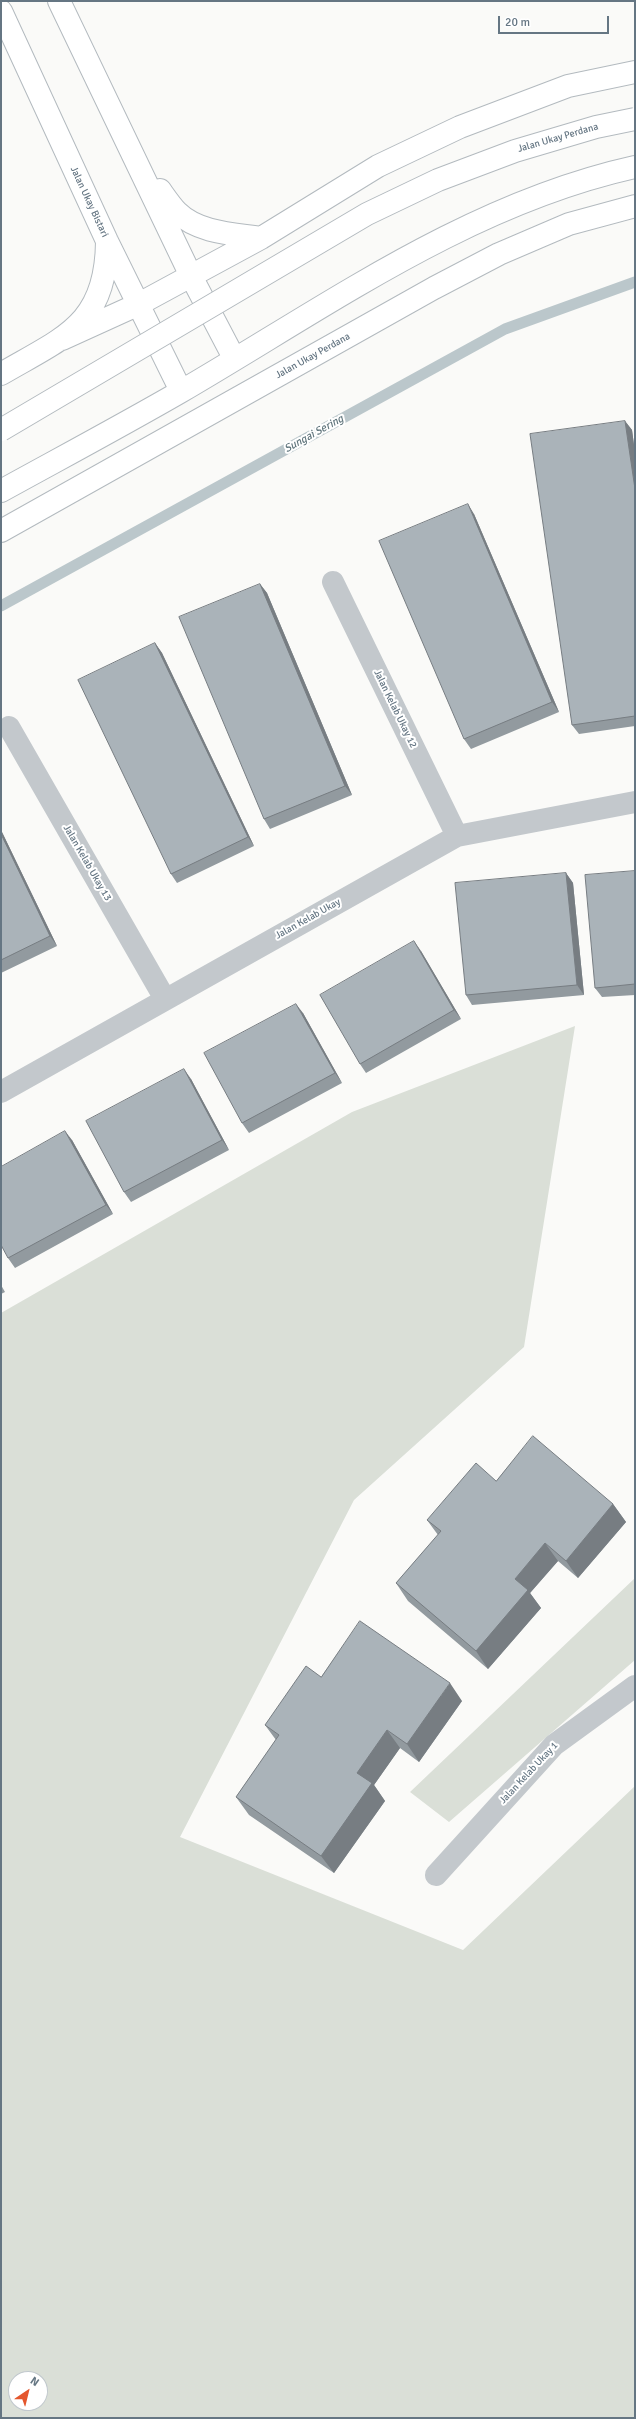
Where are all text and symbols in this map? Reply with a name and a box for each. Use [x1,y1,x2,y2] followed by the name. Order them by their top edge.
[500,8,611,34] scale bar
[505,15,530,30] text: 20 m
[516,121,600,155] street label: Jalan Ukay Perdana
[67,165,111,239] street label: Jalan Ukay Bistari
[274,331,352,381] street label: Jalan Ukay Perdana
[282,412,346,456] water label: Sungai Sering
[371,668,419,750] street label: Jalan Kelab Ukay 12
[60,823,114,903] street label: Jalan Kelab Ukay 13
[273,896,343,942] street label: Jalan Kelab Ukay
[497,1740,561,1806] street label: Jalan Kelab Ukay 1
[8,2371,48,2411] north arrow
[28,2374,41,2389] text: N

